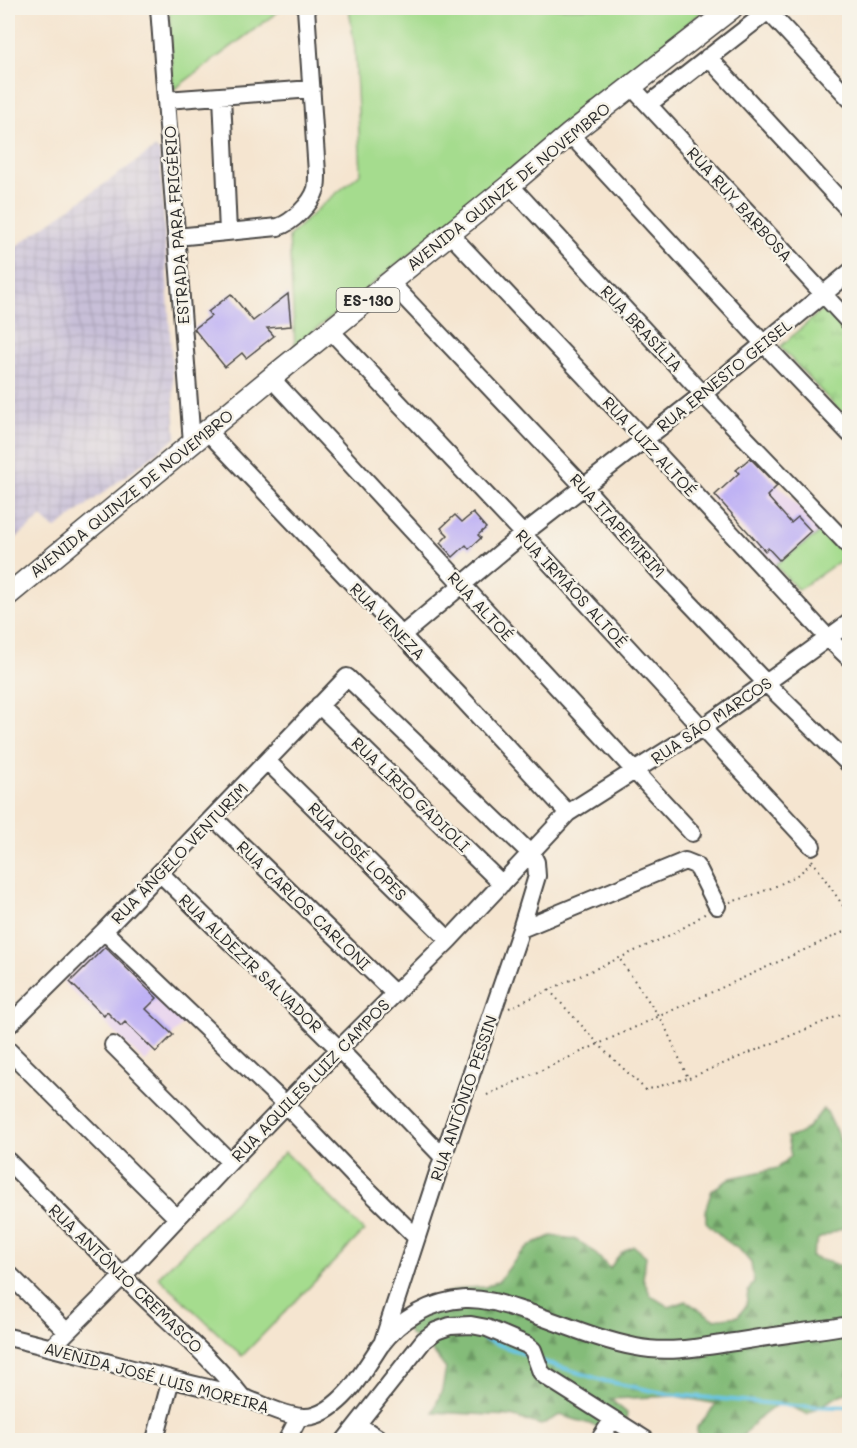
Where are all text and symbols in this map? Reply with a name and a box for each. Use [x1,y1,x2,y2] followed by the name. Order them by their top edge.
[402,97,614,275] street label: AVENIDA QUINZE DE NOVEMBRO
[159,125,193,325] street label: ESTRADA PARA FRIGÉRIO
[683,142,797,266] street label: RUA RUY BARBOSA
[597,280,687,376] street label: RUA BRASÍLIA
[336,288,400,312] road number: ES-130
[652,314,796,436] street label: RUA ERNESTO GEISEL
[598,392,702,500] street label: RUA LUIZ ALTOÉ
[25,404,237,582] street label: AVENIDA QUINZE DE NOVEMBRO
[566,469,670,581] street label: RUA ITAPEMIRIM
[512,524,632,652] street label: RUA IRMÃOS ALTOÉ
[444,567,518,645] street label: RUA ALTOÉ
[346,578,430,664] street label: RUA VENEZA
[647,672,775,768] street label: RUA SÃO MARCOS
[347,732,475,856] street label: RUA LÍRIO GADIOLI
[106,778,252,928] street label: RUA ÂNGELO VENTURIM
[304,797,412,905] street label: RUA JOSÉ LOPES
[233,836,375,974] street label: RUA CARLOS CARLONI
[175,889,327,1037] street label: RUA ALDEZIR SALVADOR
[226,994,394,1166] street label: RUA AQUILES LUIZ CAMPOS
[425,1012,501,1184] street label: RUA ANTÔNIO PESSIN
[45,1199,207,1357] street label: RUA ANTÔNIO CREMASCO
[42,1337,272,1417] street label: AVENIDA JOSÉ LUIS MOREIRA

